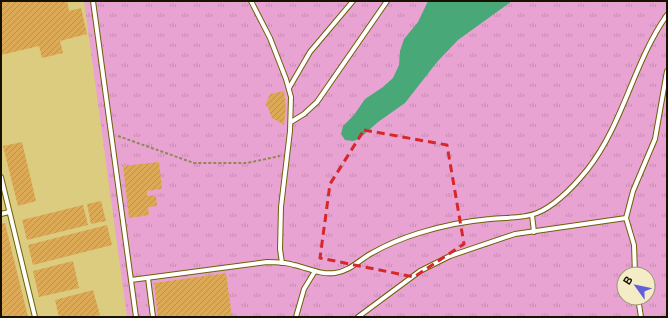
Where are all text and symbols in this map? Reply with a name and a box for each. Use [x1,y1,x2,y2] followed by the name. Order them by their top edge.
[616,266,656,306] north arrow
[621,274,636,288] text: B

